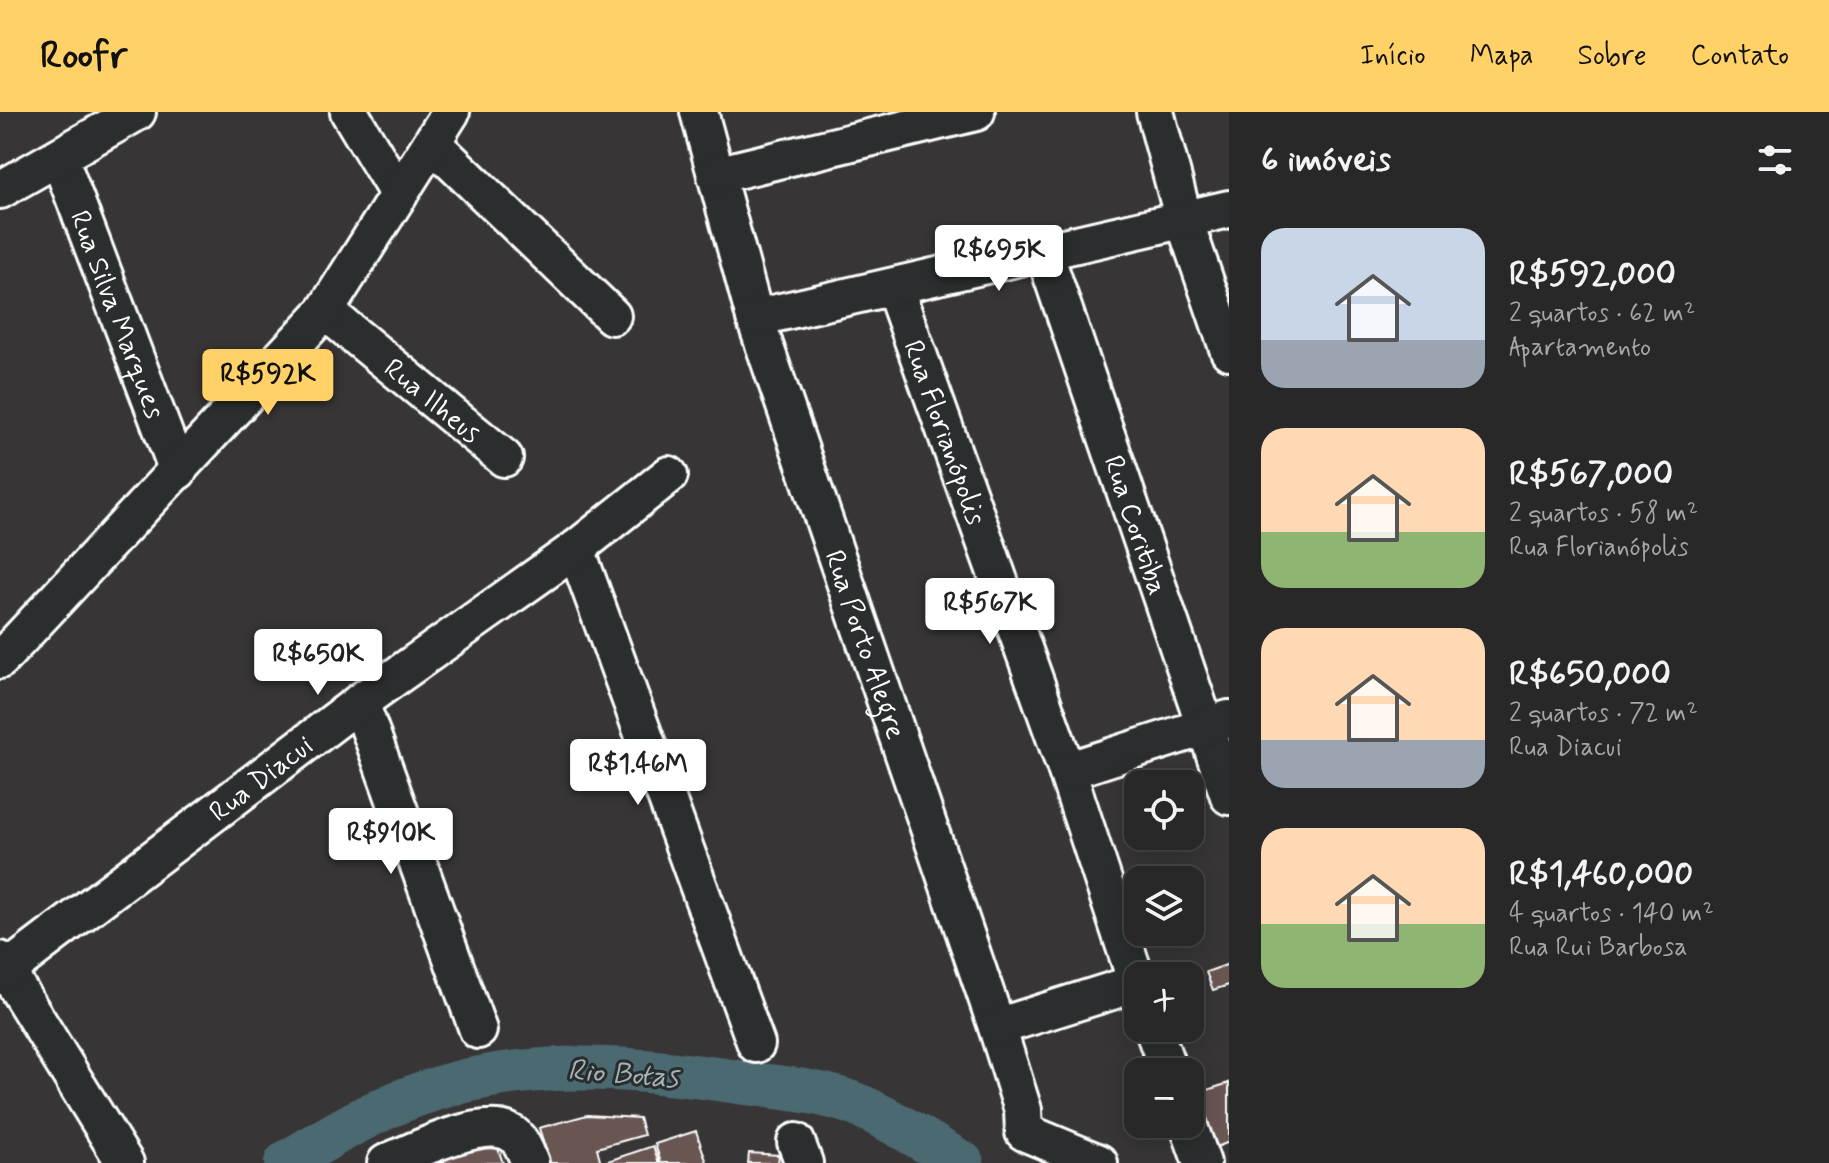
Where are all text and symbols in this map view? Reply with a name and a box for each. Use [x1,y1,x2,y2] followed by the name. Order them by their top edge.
[40,32,127,81] text: Roofr
[1360,38,1426,75] text: Início
[1470,38,1533,75] text: Mapa
[1577,38,1647,75] text: Sobre
[1691,38,1789,75] text: Contato
[1261,138,1391,183] text: 6 imóveis
[1753,138,1797,182] icon: filters
[60,206,172,424] street label: Rua Silva Marques
[934,225,1064,293] pin: R$695K
[953,234,1045,268] text: R$695K
[1509,252,1676,297] text: R$592,000
[1325,260,1421,356] icon: home
[1509,297,1695,331] text: 2 quartos · 62 m²
[1509,331,1651,365] text: Apartamento
[893,335,994,530] street label: Rua Florianópolis
[203,349,333,417] pin: R$592K
[375,351,488,453] street label: Rua Ilheus
[220,358,316,392] text: R$592K
[1093,451,1175,600] street label: Rua Coritiba
[1509,452,1673,497] text: R$567,000
[1325,460,1421,556] icon: home
[1509,497,1698,531] text: 2 quartos · 58 m²
[1509,531,1689,565] text: Rua Florianópolis
[815,545,913,744] street label: Rua Porto Alegre
[925,578,1055,646] pin: R$567K
[943,587,1037,621] text: R$567K
[253,629,383,697] pin: R$650K
[272,638,364,672] text: R$650K
[1509,652,1671,697] text: R$650,000
[1325,660,1421,756] icon: home
[1509,697,1698,731] text: 2 quartos · 72 m²
[202,728,321,831] street label: Rua Diacui
[1509,731,1622,765] text: Rua Diacui
[564,739,712,807] pin: R$1.46M
[588,748,688,782] text: R$1.46M
[1124,770,1204,1138] map controls
[1124,770,1204,850] button: locate
[326,808,456,876] pin: R$910K
[347,817,435,851] text: R$910K
[1509,852,1693,897] text: R$1,460,000
[1325,860,1421,956] icon: home
[1124,866,1204,946] button: layers
[1509,897,1714,931] text: 4 quartos · 140 m²
[1509,931,1688,965] text: Rua Rui Barbosa
[1124,962,1204,1042] button: +
[566,1051,682,1098] water label: Rio Botas
[1124,1058,1204,1138] button: −

